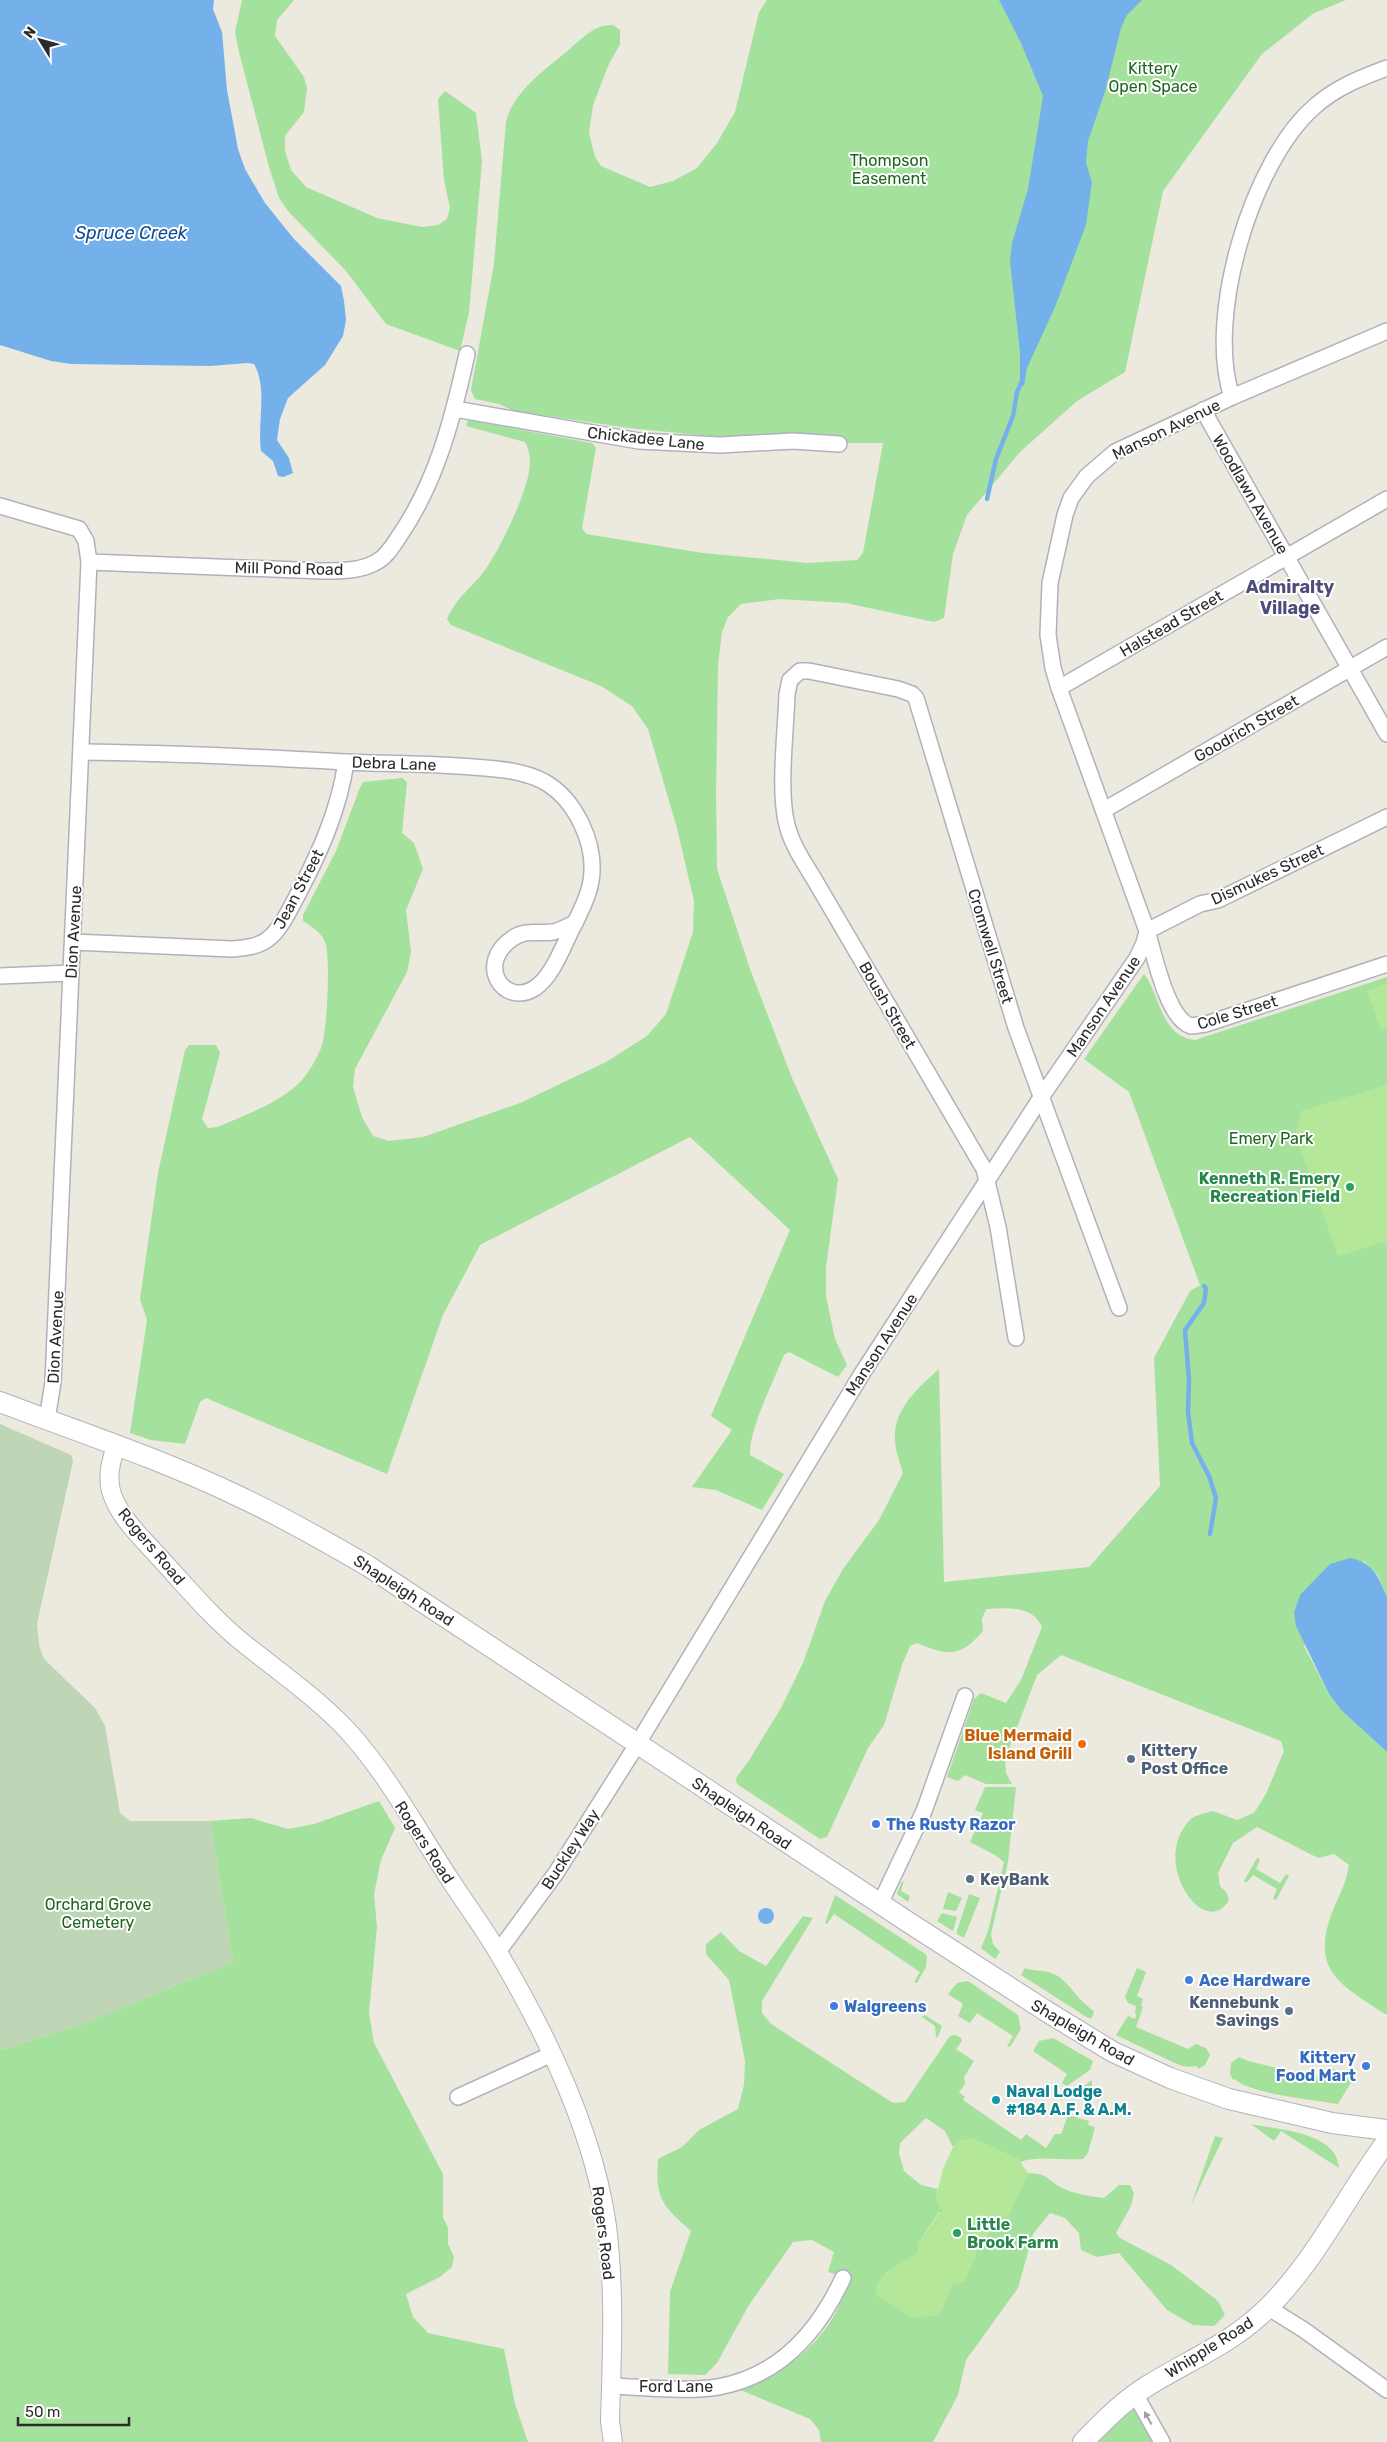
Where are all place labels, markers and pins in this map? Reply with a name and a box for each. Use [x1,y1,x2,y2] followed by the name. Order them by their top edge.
[1199,1169,1340,1206] place label: Kenneth R. Emery Recreation Field
[1344,1181,1356,1193] marker: Kenneth R. Emery Recreation Field
[964,1726,1072,1763] place label: Blue Mermaid Island Grill
[1076,1738,1088,1750] marker: Blue Mermaid Island Grill
[1141,1741,1228,1778] place label: Kittery Post Office
[1125,1753,1137,1765] marker: Kittery Post Office
[886,1815,1016,1834] place label: The Rusty Razor
[870,1818,882,1830] marker: The Rusty Razor
[980,1870,1050,1889] place label: KeyBank
[964,1873,976,1885] marker: KeyBank
[1199,1971,1311,1990] place label: Ace Hardware
[1183,1974,1195,1986] marker: Ace Hardware
[1189,1993,1280,2030] place label: Kennebunk Savings
[844,1997,927,2016] place label: Walgreens
[828,2000,840,2012] marker: Walgreens
[1283,2005,1295,2017] marker: Kennebunk Savings
[1276,2048,1357,2085] place label: Kittery Food Mart
[1360,2060,1372,2072] marker: Kittery Food Mart
[1006,2082,1131,2119] place label: Naval Lodge #184 A.F. & A.M.
[990,2094,1002,2106] marker: Naval Lodge #184 A.F. & A.M.
[967,2215,1059,2252] place label: Little Brook Farm
[951,2227,963,2239] marker: Little Brook Farm

